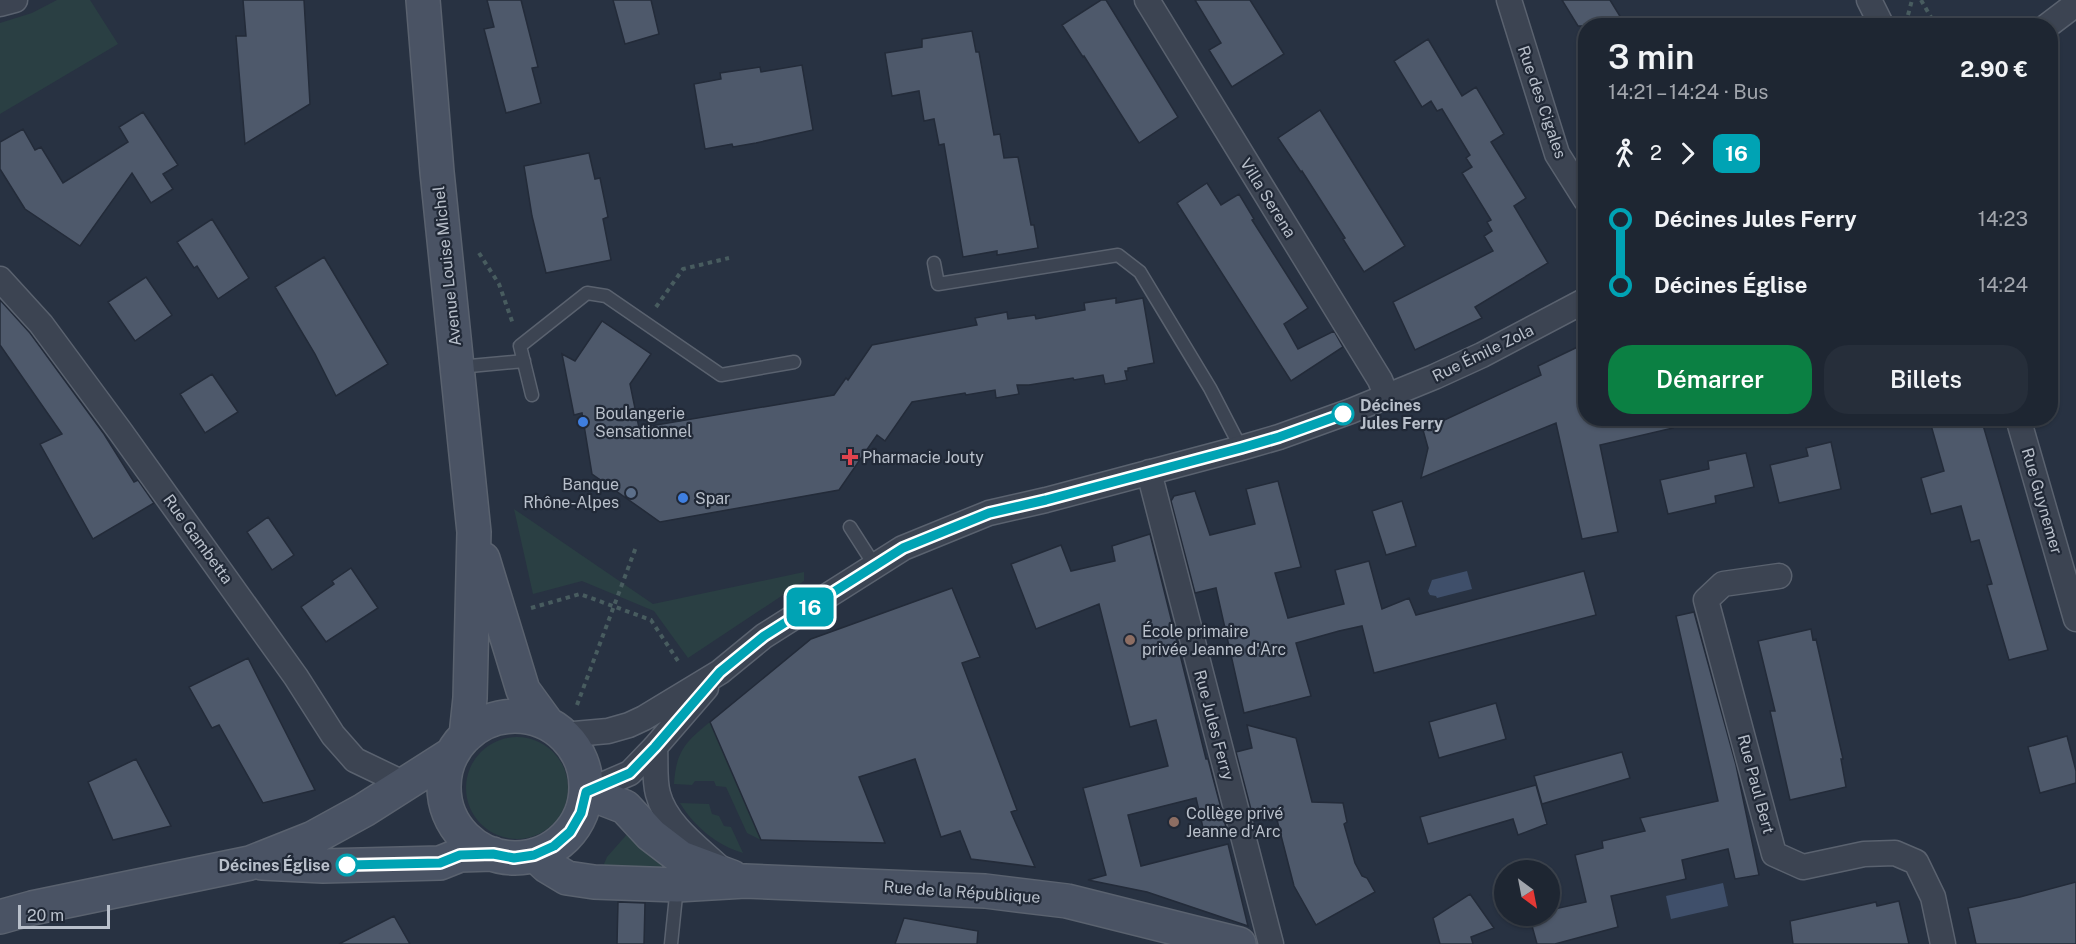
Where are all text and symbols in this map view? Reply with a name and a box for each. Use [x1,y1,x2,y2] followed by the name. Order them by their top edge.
[1608,38,1694,76] text: 3 min
[1514,43,1570,161] street label: Rue des Cigales
[1960,56,2028,82] text: 2.90 €
[1608,80,1768,104] text: 14:21 – 14:24 · Bus
[1608,137,1641,170] icon: walk
[1671,137,1704,170] icon: forward
[1650,141,1662,165] text: 2
[1725,141,1748,166] text: 16
[1236,155,1300,241] street label: Villa Serena
[429,185,465,347] street label: Avenue Louise Michel
[1654,206,1857,232] text: Décines Jules Ferry
[1978,207,2028,231] text: 14:23
[1654,272,1807,298] text: Décines Église
[1978,273,2028,297] text: 14:24
[1429,319,1537,386] street label: Rue Émile Zola
[1608,345,1812,414] button: Démarrer
[1824,345,2028,414] button: Billets
[1360,396,1443,433] place label: Décines Jules Ferry
[1332,403,1354,425] marker: Décines Jules Ferry
[595,404,692,441] place label: Boulangerie Sensationnel
[576,415,590,429] marker: Boulangerie Sensationnel
[2018,446,2066,556] street label: Rue Guynemer
[862,448,984,467] place label: Pharmacie Jouty
[843,450,857,464] marker: Pharmacie Jouty
[523,475,619,512] place label: Banque Rhône-Alpes
[624,486,638,500] marker: Banque Rhône-Alpes
[695,489,730,508] place label: Spar
[159,491,237,587] street label: Rue Gambetta
[676,491,690,505] marker: Spar
[783,588,837,626] line badge: 16
[799,595,821,620] text: 16
[1142,621,1286,659] place label: École primaire privée Jeanne d'Arc
[1123,633,1137,647] marker: École primaire privée Jeanne d'Arc
[1190,668,1238,783] street label: Rue Jules Ferry
[1734,732,1778,836] street label: Rue Paul Bert
[1186,804,1283,841] place label: Collège privé Jeanne d'Arc
[1167,815,1181,829] marker: Collège privé Jeanne d'Arc
[336,854,358,876] marker: Décines Église
[218,855,330,875] place label: Décines Église
[1494,860,1560,926] north arrow
[1494,860,1560,926] map controls
[883,877,1041,907] street label: Rue de la République
[18,902,110,930] scale bar
[27,906,64,925] text: 20 m

